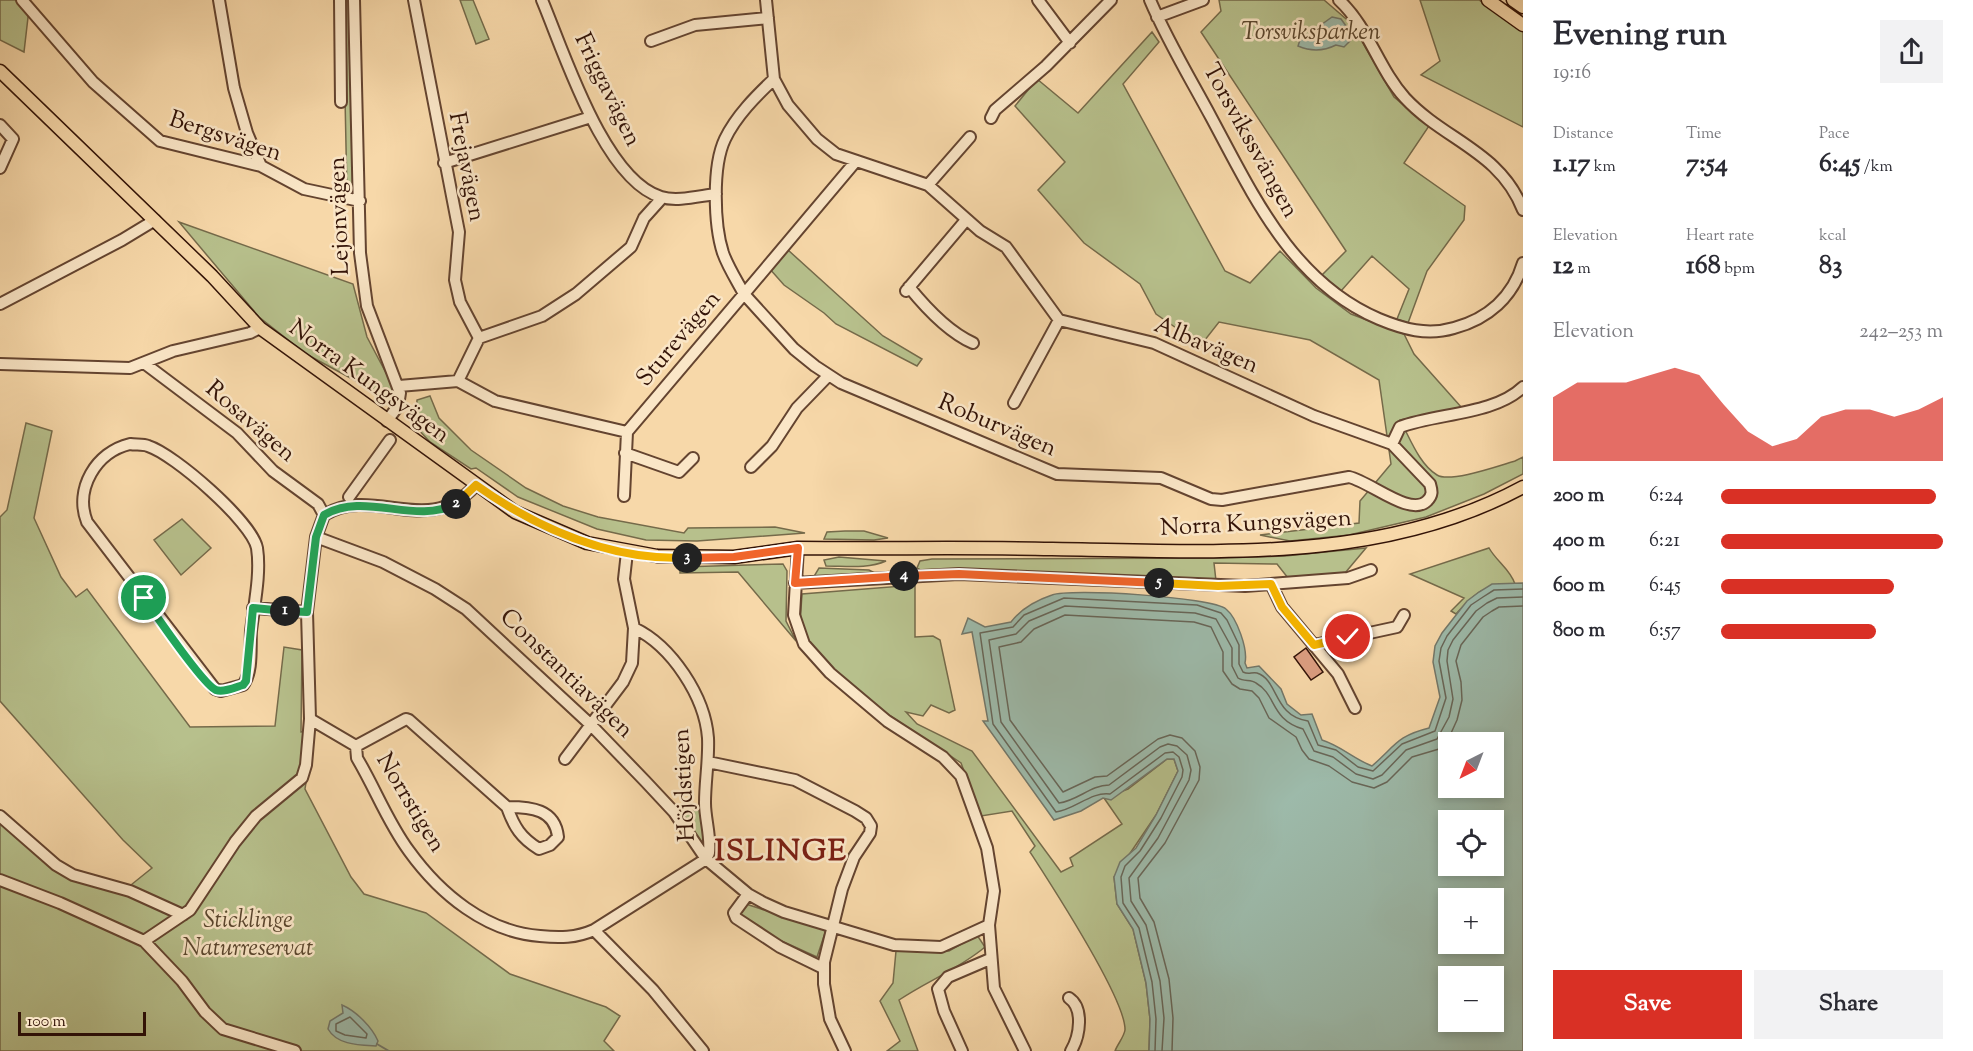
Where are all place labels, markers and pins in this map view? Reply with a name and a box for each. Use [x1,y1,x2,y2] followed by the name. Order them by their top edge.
[441,489,471,519] pin: 2
[672,543,702,573] pin: 3
[889,561,919,591] pin: 4
[1144,568,1174,598] pin: 5
[118,572,169,623] pin
[270,596,300,626] pin: 1
[1322,611,1373,662] pin

